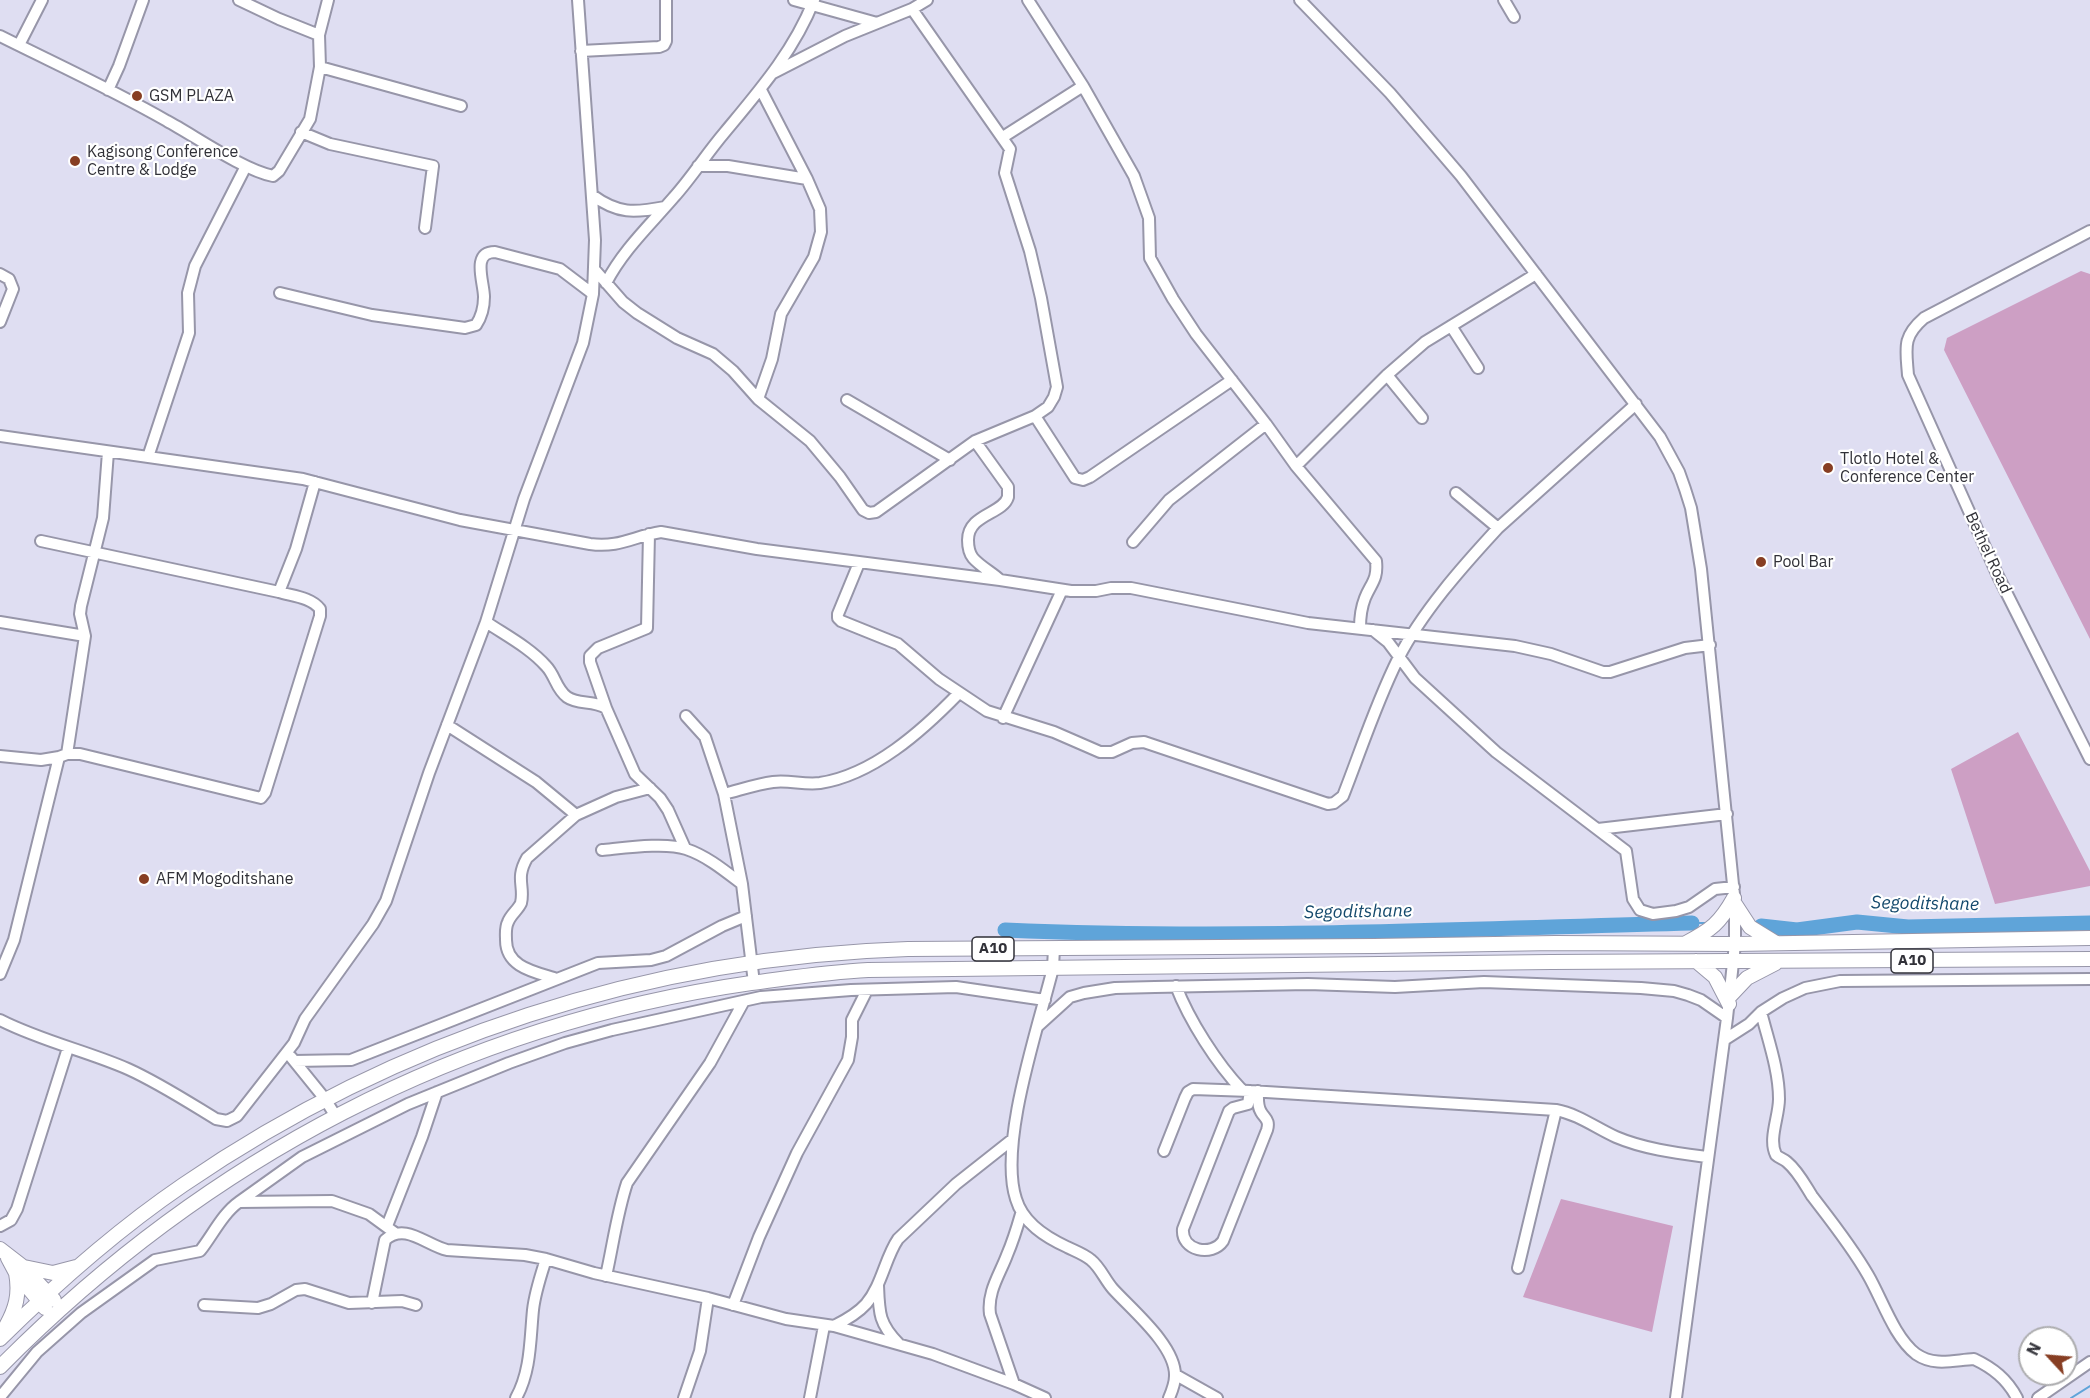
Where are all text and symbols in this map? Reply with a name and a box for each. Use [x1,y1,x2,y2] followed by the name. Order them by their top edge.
[149,86,234,106] place label: GSM PLAZA
[130,89,144,103] marker: GSM PLAZA
[87,142,238,180] place label: Kagisong Conference Centre & Lodge
[68,154,82,168] marker: Kagisong Conference Centre & Lodge
[1840,449,1974,487] place label: Tlotlo Hotel & Conference Center
[1821,461,1835,475] marker: Tlotlo Hotel & Conference Center
[1961,509,2015,597] street label: Bethel Road
[1773,552,1833,572] place label: Pool Bar
[1754,555,1768,569] marker: Pool Bar
[156,869,293,889] place label: AFM Mogoditshane
[137,872,151,886] marker: AFM Mogoditshane
[1871,892,1979,916] water label: Segoditshane
[1304,900,1412,924] water label: Segoditshane
[972,937,1014,961] road number: A10
[1891,949,1933,973] road number: A10
[2018,1326,2078,1386] north arrow
[2022,1339,2045,1359] text: N

